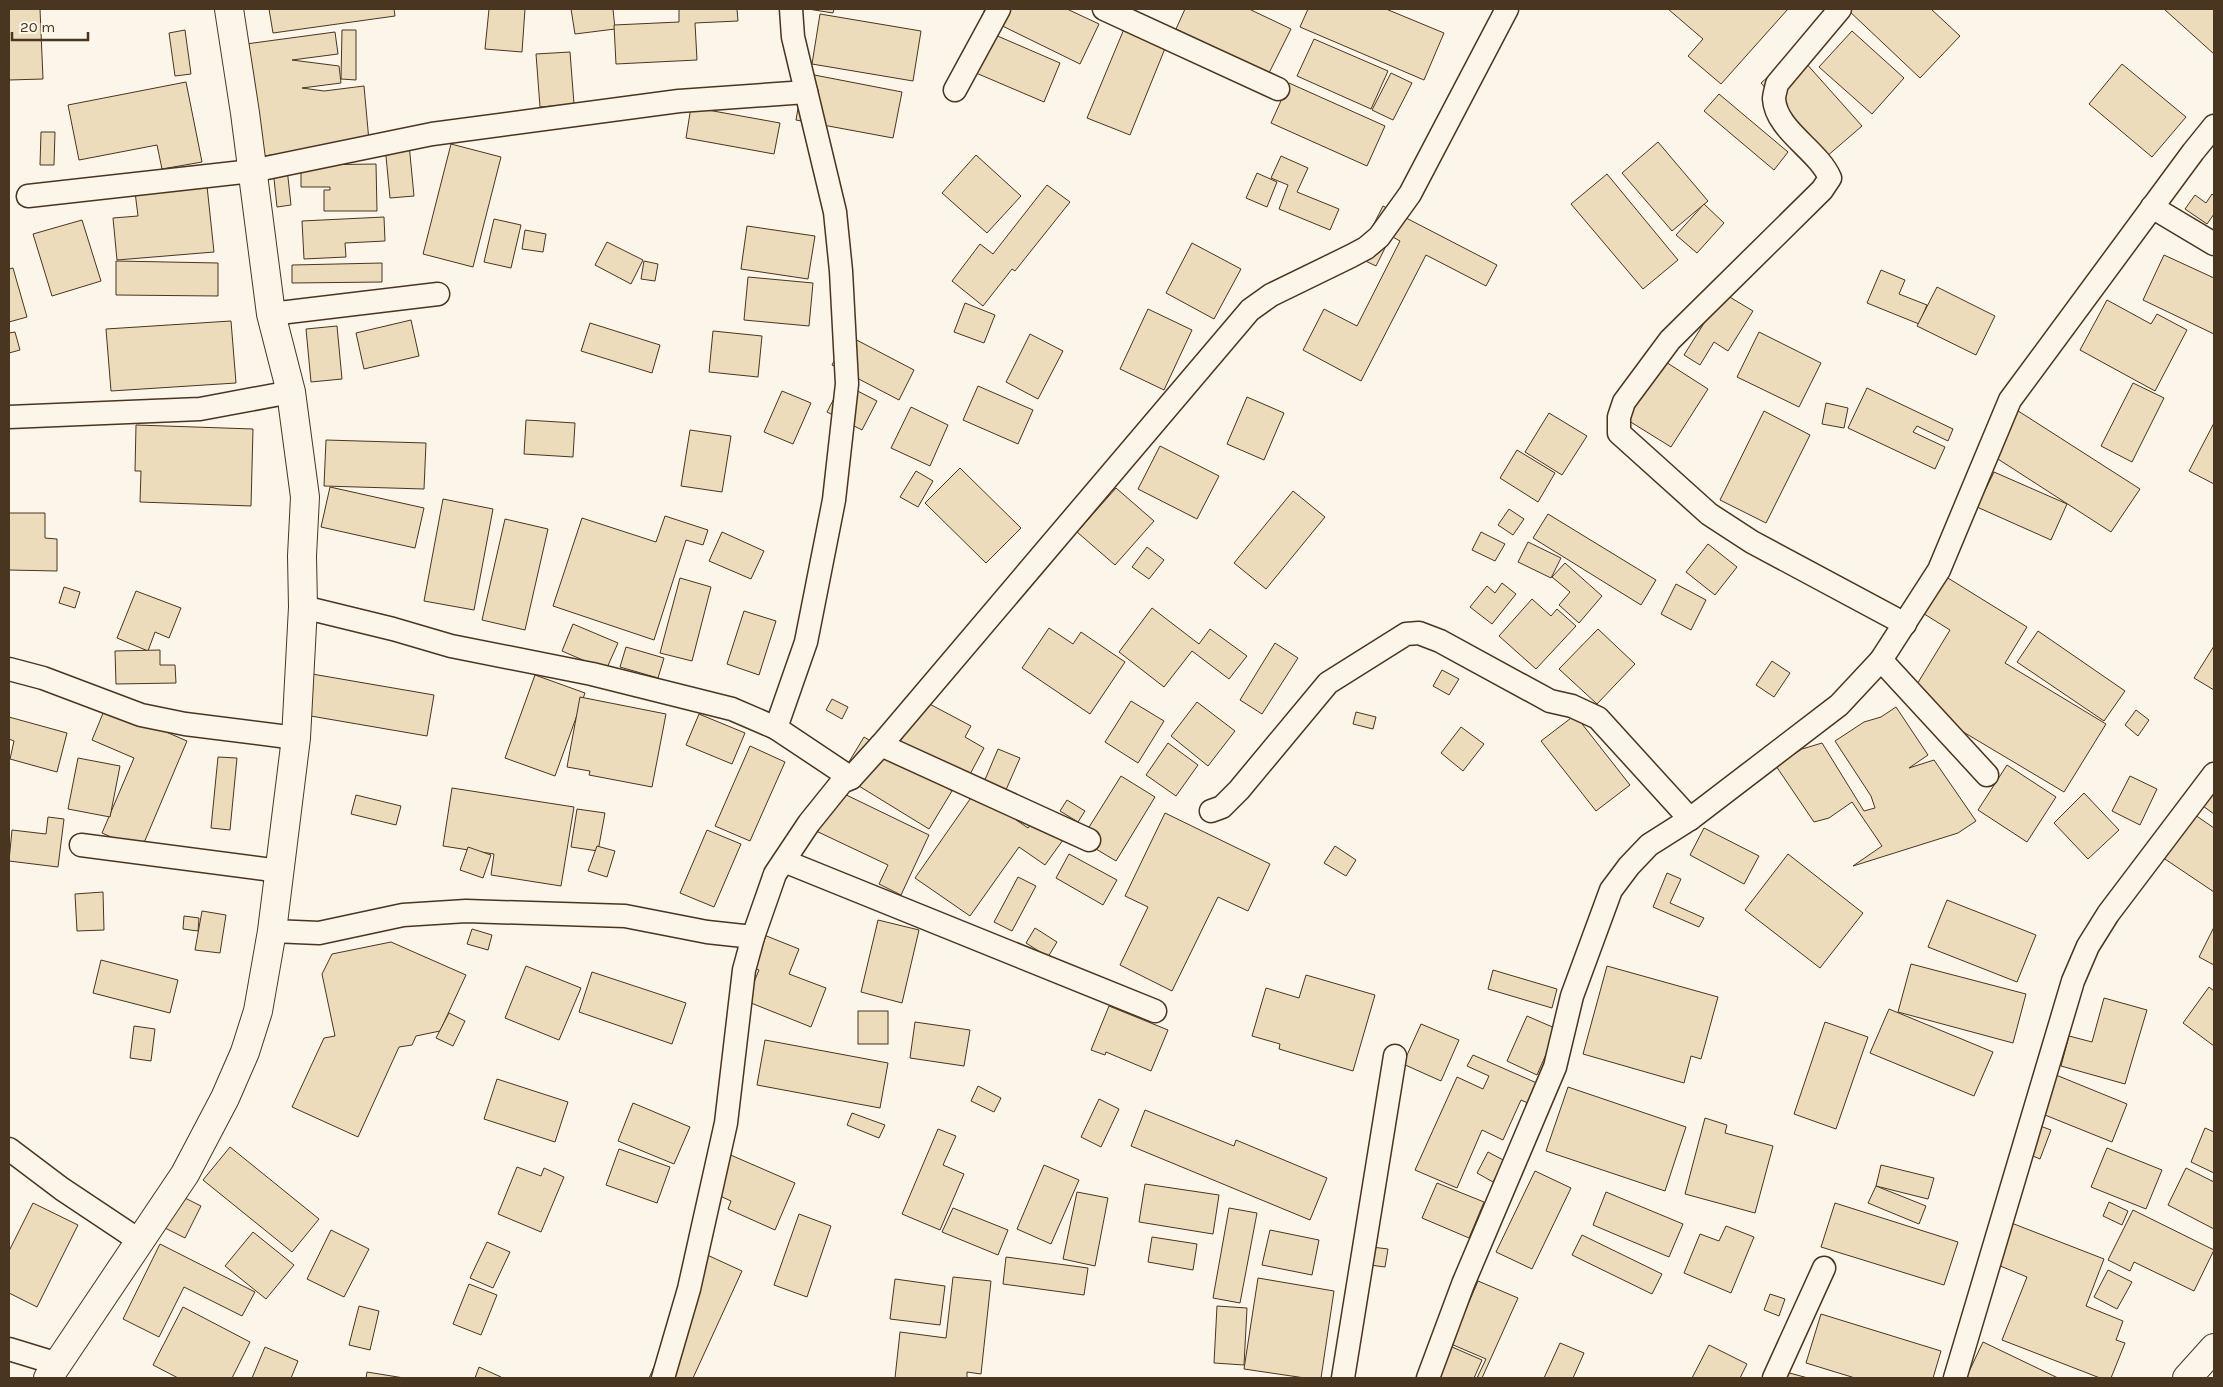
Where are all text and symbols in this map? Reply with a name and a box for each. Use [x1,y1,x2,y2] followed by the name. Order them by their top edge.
[12,10,89,42] scale bar
[20,18,55,36] text: 20 m

